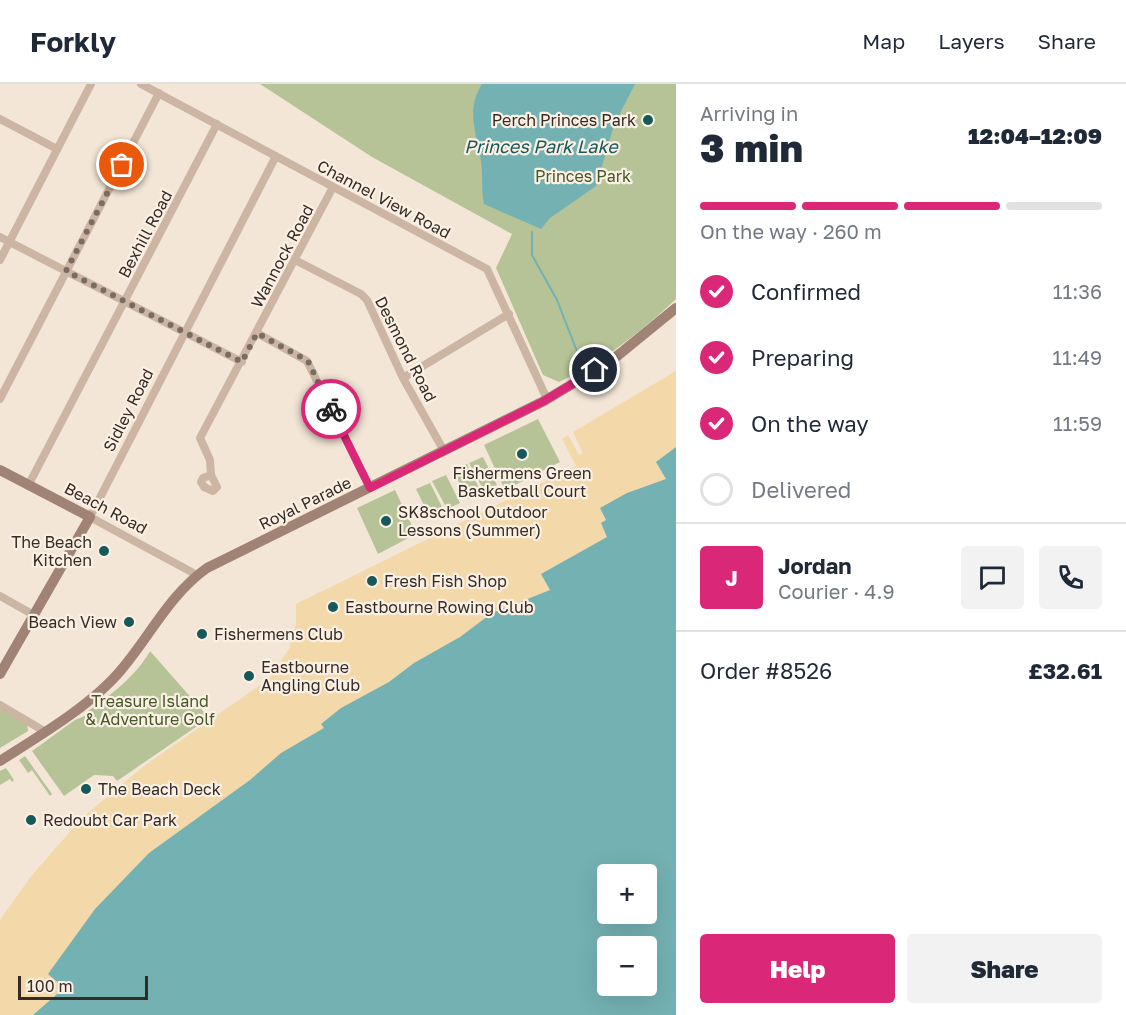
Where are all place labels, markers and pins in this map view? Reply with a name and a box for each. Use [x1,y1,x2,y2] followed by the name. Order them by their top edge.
[492,110,636,130] place label: Perch Princes Park
[641,113,655,127] marker: Perch Princes Park
[96,139,147,190] pin
[569,344,620,395] pin
[515,447,529,461] marker: Fishermens Green Basketball Court
[452,463,592,501] place label: Fishermens Green Basketball Court
[398,502,548,540] place label: SK8school Outdoor Lessons (Summer)
[379,514,393,528] marker: SK8school Outdoor Lessons (Summer)
[11,532,92,570] place label: The Beach Kitchen
[97,544,111,558] marker: The Beach Kitchen
[384,571,507,591] place label: Fresh Fish Shop
[365,574,379,588] marker: Fresh Fish Shop
[345,597,534,617] place label: Eastbourne Rowing Club
[326,600,340,614] marker: Eastbourne Rowing Club
[28,612,117,632] place label: Beach View
[122,615,136,629] marker: Beach View
[214,624,343,644] place label: Fishermens Club
[195,627,209,641] marker: Fishermens Club
[261,657,360,695] place label: Eastbourne Angling Club
[242,669,256,683] marker: Eastbourne Angling Club
[98,779,221,799] place label: The Beach Deck
[79,782,93,796] marker: The Beach Deck
[43,810,177,830] place label: Redoubt Car Park
[24,813,38,827] marker: Redoubt Car Park

